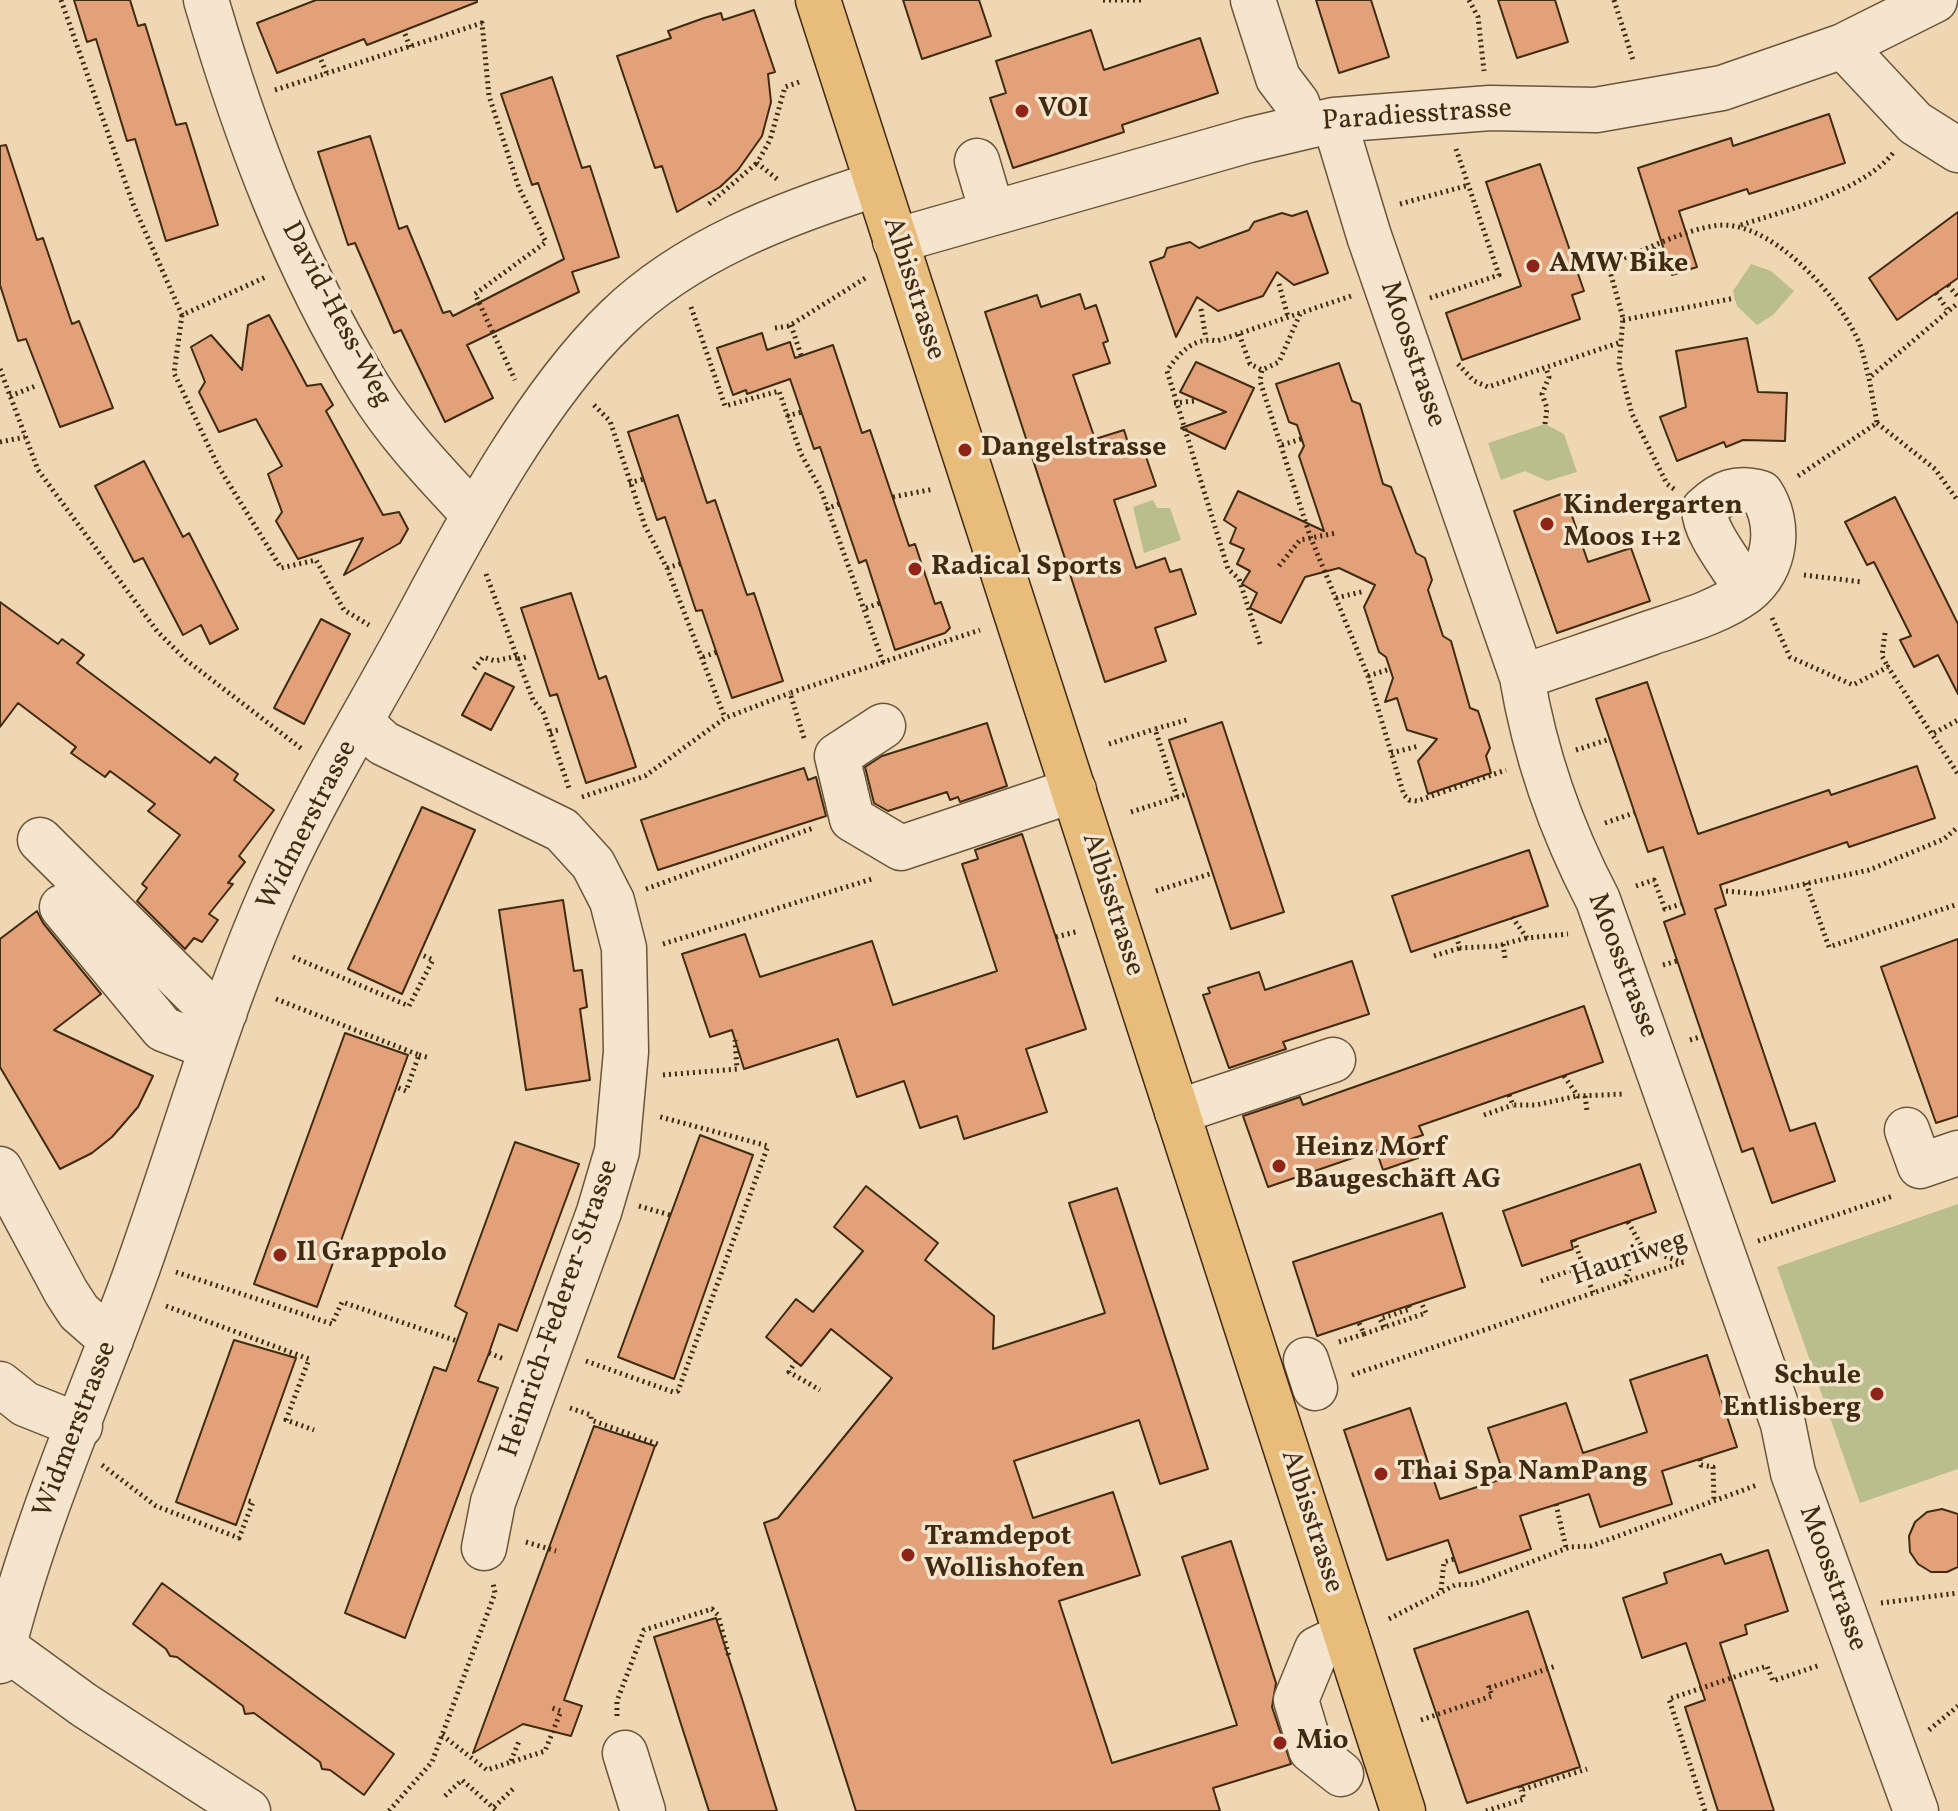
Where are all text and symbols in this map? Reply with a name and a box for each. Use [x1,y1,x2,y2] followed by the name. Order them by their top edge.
[1038,94,1088,128] place label: VOI
[1321,94,1513,140] street label: Paradiesstrasse
[1013,102,1031,120] marker: VOI
[873,213,951,365] street label: Albisstrasse
[272,217,398,413] street label: David-Hess-Weg
[1549,249,1688,283] place label: AMW Bike
[1524,257,1542,275] marker: AMW Bike
[1370,278,1452,432] street label: Moosstrasse
[981,433,1166,467] place label: Dangelstrasse
[956,441,974,459] marker: Dangelstrasse
[1563,491,1743,557] place label: Kindergarten Moos 1+2
[1538,515,1556,533] marker: Kindergarten Moos 1+2
[931,552,1122,586] place label: Radical Sports
[906,560,924,578] marker: Radical Sports
[252,736,366,916] street label: Widmerstrasse
[1072,829,1150,981] street label: Albisstrasse
[1578,889,1664,1043] street label: Moosstrasse
[1295,1133,1501,1199] place label: Heinz Morf Baugeschäft AG
[494,1156,628,1462] street label: Heinrich-Federer-Strasse
[1270,1157,1288,1175] marker: Heinz Morf Baugeschäft AG
[1568,1225,1692,1295] street label: Hauriweg
[296,1238,447,1272] place label: Il Grappolo
[271,1246,289,1264] marker: Il Grappolo
[28,1337,126,1523] street label: Widmerstrasse
[1723,1361,1861,1427] place label: Schule Entlisberg
[1868,1385,1886,1403] marker: Schule Entlisberg
[1271,1446,1349,1598] street label: Albisstrasse
[1397,1457,1648,1491] place label: Thai Spa NamPang
[1372,1465,1390,1483] marker: Thai Spa NamPang
[1789,1502,1873,1656] street label: Moosstrasse
[924,1522,1085,1588] place label: Tramdepot Wollishofen
[899,1546,917,1564] marker: Tramdepot Wollishofen
[1296,1726,1349,1760] place label: Mio
[1271,1734,1289,1752] marker: Mio

